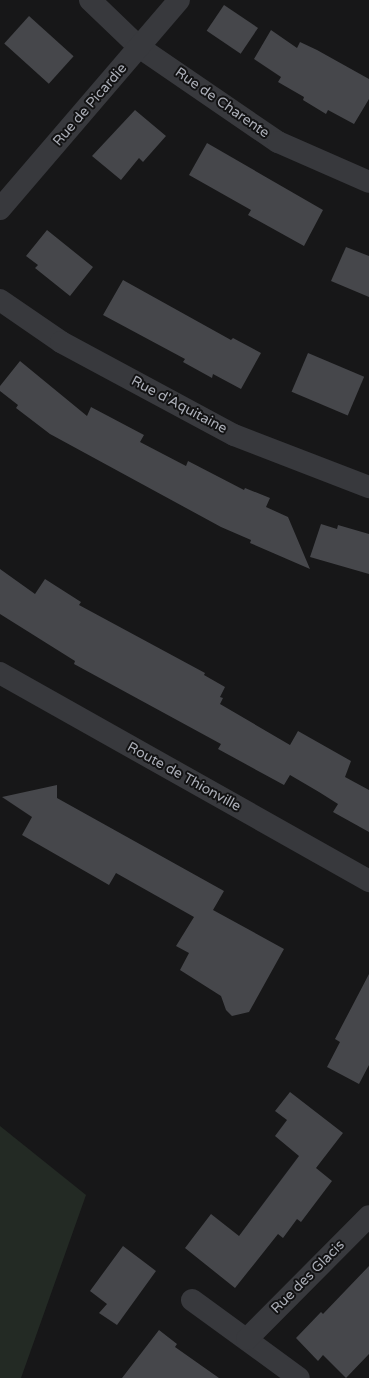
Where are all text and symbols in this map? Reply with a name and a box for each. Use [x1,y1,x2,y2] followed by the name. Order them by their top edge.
[50,60,130,150] street label: Rue de Picardie
[172,64,272,142] street label: Rue de Charente
[128,373,230,437] street label: Rue d'Aquitaine
[124,739,244,815] street label: Route de Thionville
[268,1237,348,1317] street label: Rue des Glacis

